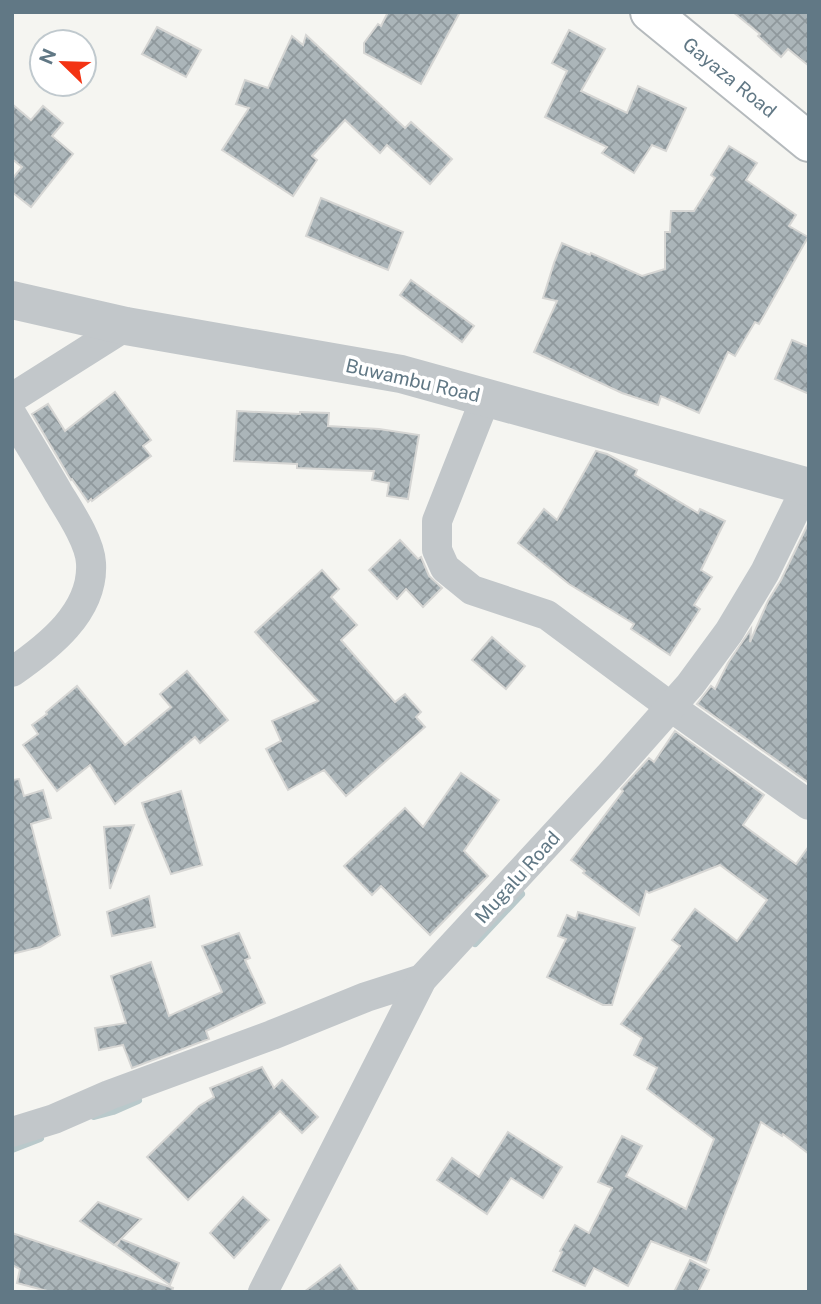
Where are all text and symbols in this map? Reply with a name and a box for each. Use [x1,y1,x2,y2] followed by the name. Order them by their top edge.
[28,28,98,98] north arrow
[679,33,781,122] street label: Gayaza Road
[34,45,60,67] text: N
[344,354,482,406] street label: Buwambu Road
[470,827,564,927] street label: Mugalu Road

